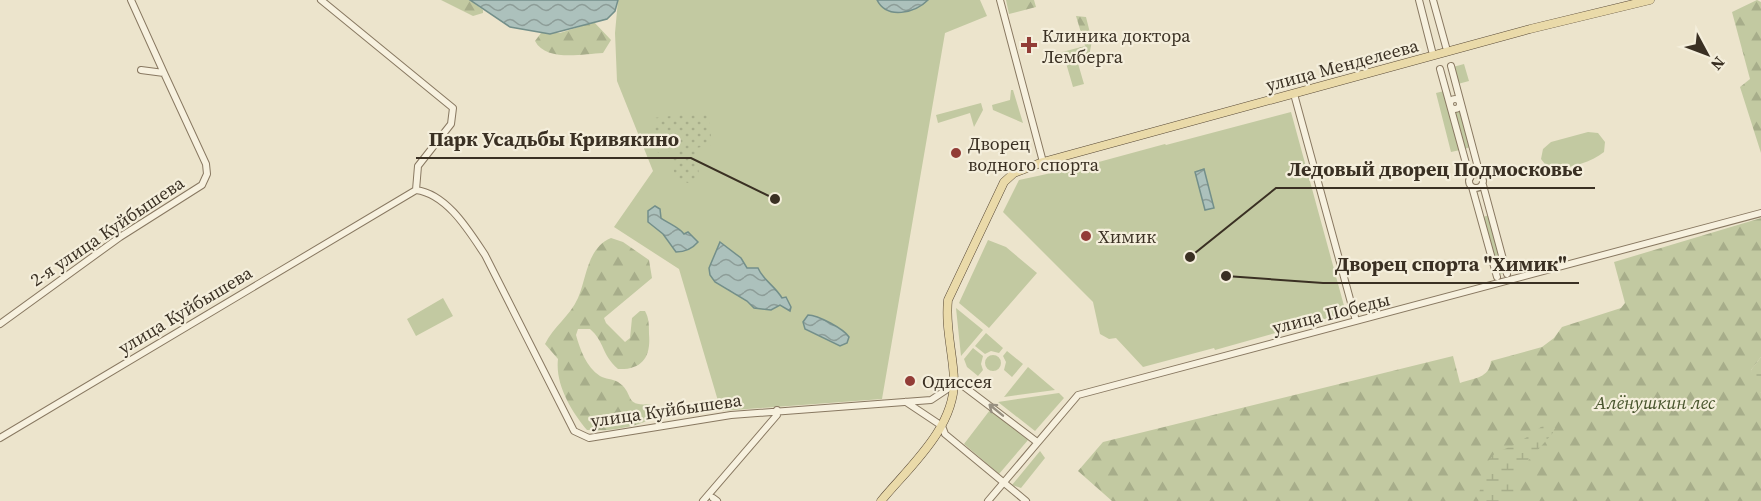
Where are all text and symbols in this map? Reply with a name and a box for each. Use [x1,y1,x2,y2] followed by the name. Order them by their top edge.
[1042,23,1191,69] place label: Клиника доктора Лемберга
[1677,24,1737,84] north arrow
[1263,32,1422,97] street label: улица Менделеева
[1020,36,1038,54] marker: Клиника доктора Лемберга
[1706,52,1730,76] text: N
[416,120,691,158] callout: Парк Усадьбы Кривякино
[429,125,679,153] text: Парк Усадьбы Кривякино
[968,131,1100,177] place label: Дворец водного спорта
[949,146,963,160] marker: Дворец водного спорта
[1276,150,1595,188] callout: Ледовый дворец Подмосковье
[1287,155,1583,183] text: Ледовый дворец Подмосковье
[25,170,190,292] street label: 2-я улица Куйбышева
[1098,224,1156,249] place label: Химик
[1079,229,1093,243] marker: Химик
[1323,245,1579,283] callout: Дворец спорта "Химик"
[1335,250,1567,278] text: Дворец спорта "Химик"
[113,260,258,360] street label: улица Куйбышева
[1269,286,1393,340] street label: улица Победы
[922,369,992,394] place label: Одиссея
[903,374,917,388] marker: Одиссея
[589,387,744,433] street label: улица Куйбышева
[1594,390,1716,415] park label: Алёнушкин лес
[989,403,1005,416] one-way arrow

